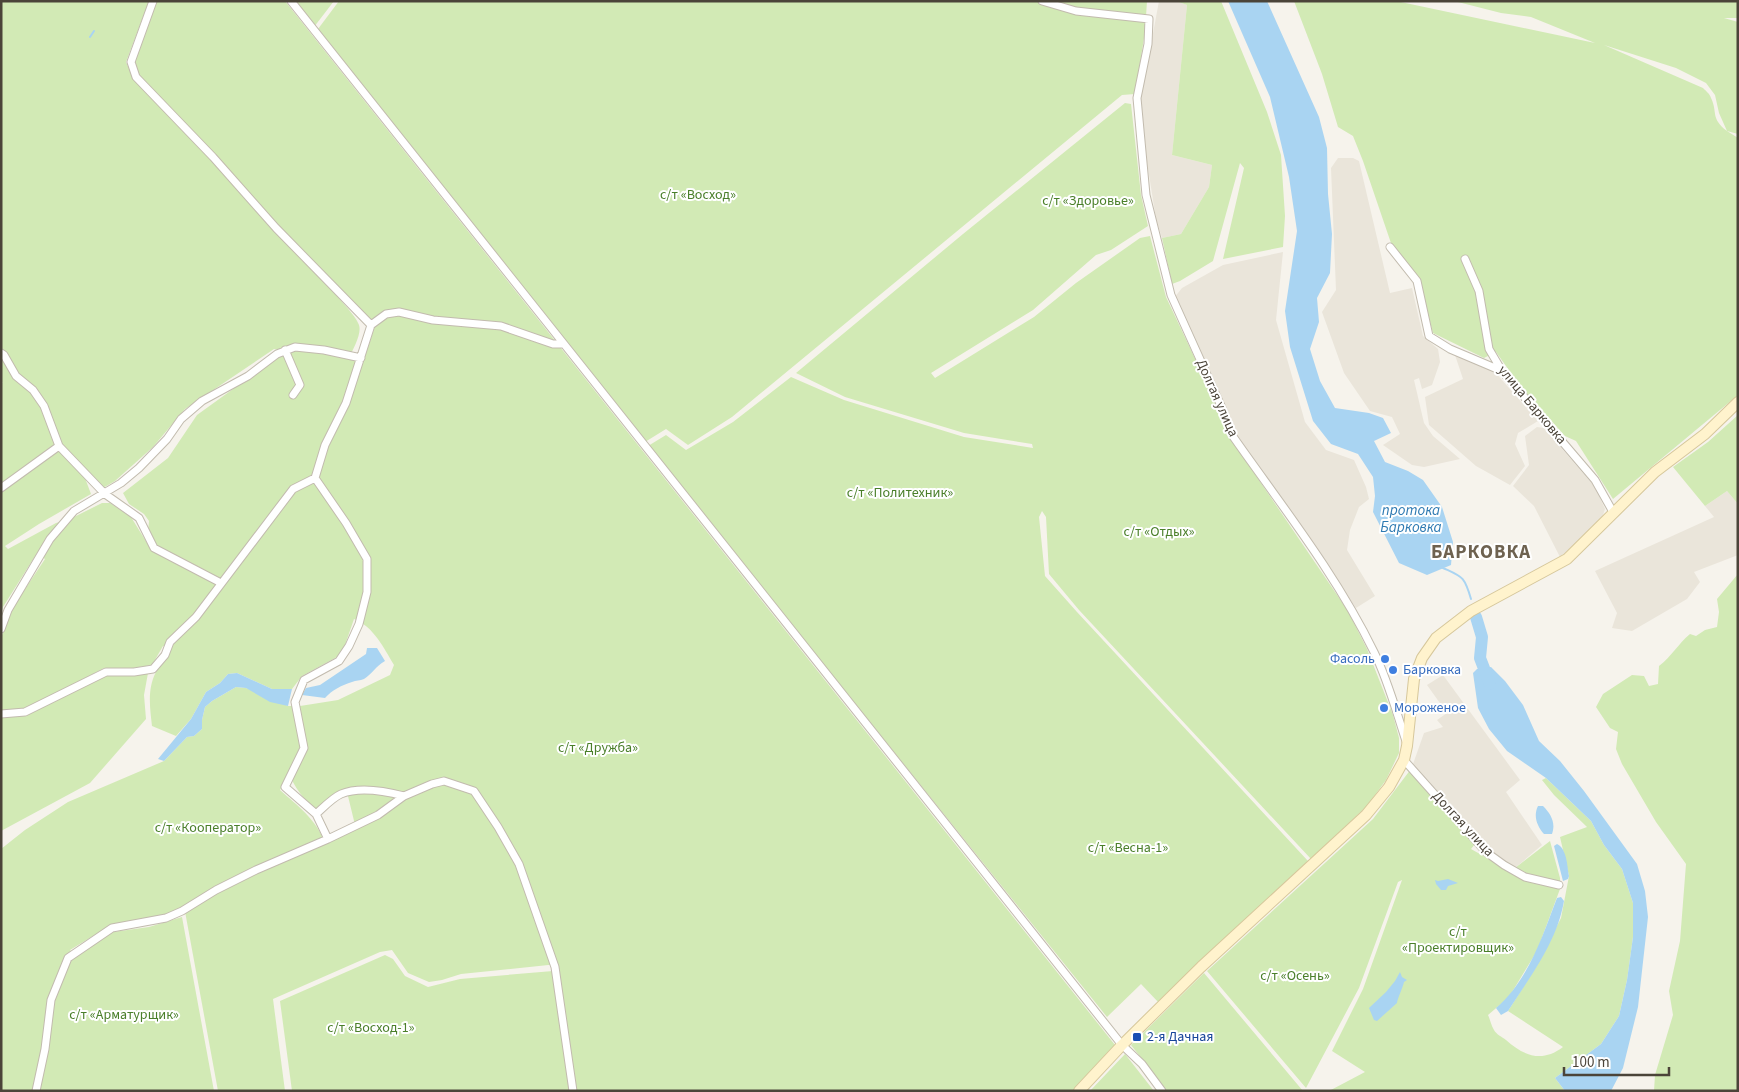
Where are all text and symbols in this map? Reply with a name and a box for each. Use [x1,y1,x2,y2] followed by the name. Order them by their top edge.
[660,185,736,205] park label: с/т «Восход»
[1042,191,1134,211] park label: с/т «Здоровье»
[1191,356,1243,440] street label: Долгая улица
[1493,361,1571,449] street label: улица Барковка
[847,483,953,503] park label: с/т «Политехник»
[1380,500,1442,538] water label: протока Барковка
[1124,522,1194,542] park label: с/т «Отдых»
[1431,539,1531,566] district label: БАРКОВКА
[1330,649,1375,669] place label: Фасоль
[1379,653,1391,665] marker: Фасоль
[1403,660,1461,680] place label: Барковка
[1387,664,1399,676] marker: Барковка
[1394,698,1466,718] place label: Мороженое
[1378,702,1390,714] marker: Мороженое
[558,738,638,758] park label: с/т «Дружба»
[1427,787,1499,861] street label: Долгая улица
[155,818,261,838] park label: с/т «Кооператор»
[1088,838,1168,858] park label: с/т «Весна-1»
[1402,922,1514,958] park label: с/т «Проектировщик»
[1260,966,1330,986] park label: с/т «Осень»
[69,1005,179,1025] park label: с/т «Арматурщик»
[327,1018,415,1038] park label: с/т «Восход-1»
[1147,1027,1214,1047] place label: 2-я Дачная
[1131,1031,1143,1043] marker: 2-я Дачная
[1564,1044,1669,1076] scale bar
[1572,1052,1610,1073] text: 100 m

